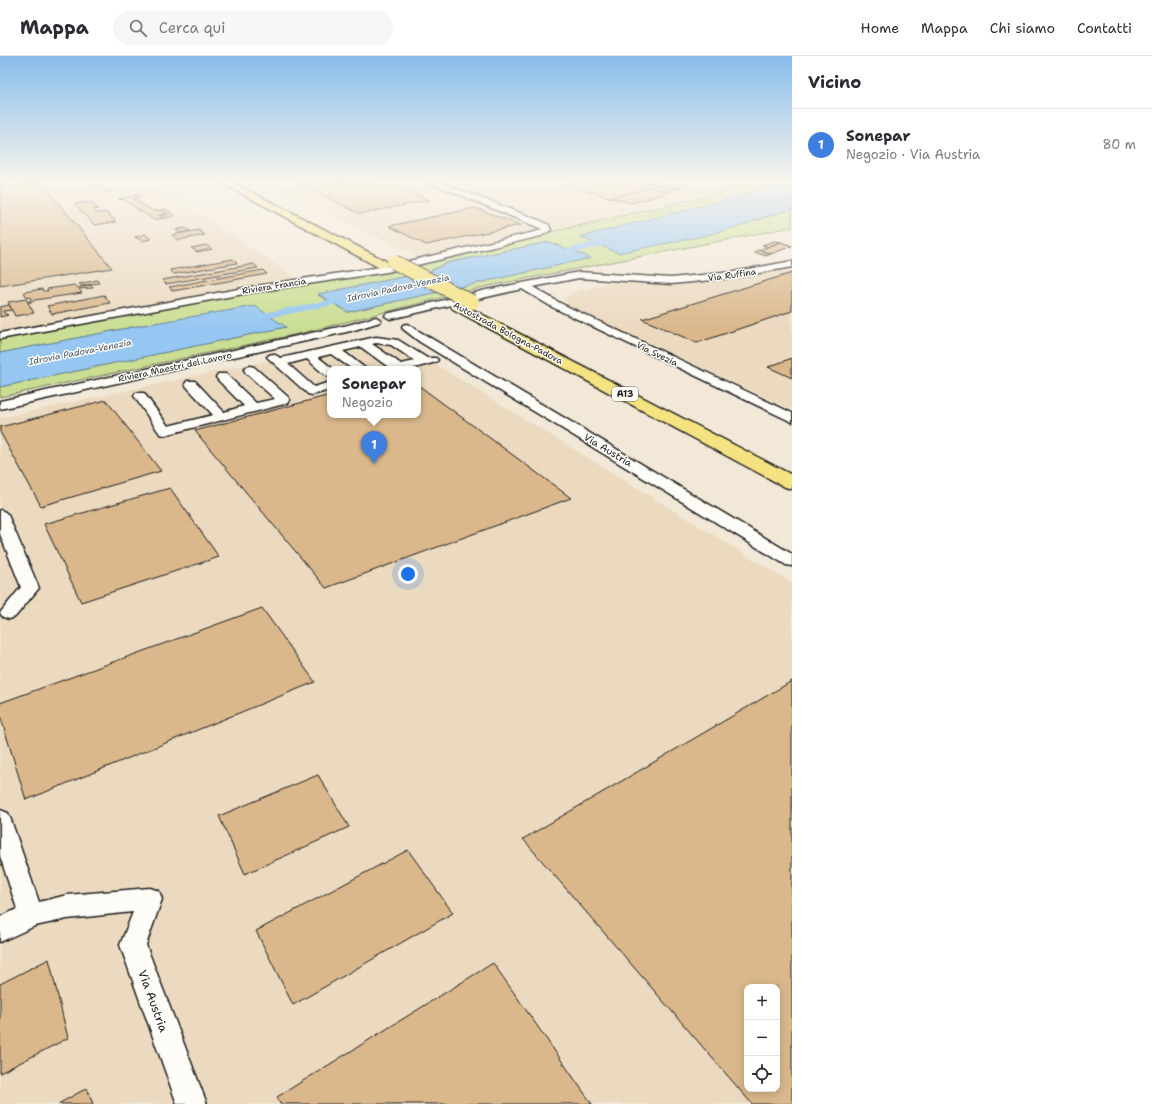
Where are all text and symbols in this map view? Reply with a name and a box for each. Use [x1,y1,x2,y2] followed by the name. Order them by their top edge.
[113,10,393,46] search box
[20,15,89,40] text: Mappa
[127,17,149,39] icon: search
[159,18,225,38] text: Cerca qui
[861,19,899,37] text: Home
[921,19,968,37] text: Mappa
[990,19,1055,37] text: Chi siamo
[1077,19,1132,37] text: Contatti
[808,71,861,93] text: Vicino
[846,126,910,146] text: Sonepar
[818,136,824,153] text: 1
[1102,136,1136,153] text: 80 m
[846,146,980,163] text: Negozio · Via Austria
[707,266,757,284] street label: Via Ruffina
[345,271,451,305] water label: Idrovia Padova-Venezia
[241,275,307,297] street label: Riviera Francia
[451,299,565,367] street label: Autostrada Bologna-Padova
[26,336,133,368] water label: Idrovia Padova-Venezia
[634,339,680,369] street label: Via Svezia
[117,349,233,385] street label: Riviera Maestri del Lavoro
[327,366,421,418] popup
[342,374,406,394] text: Sonepar
[612,387,638,401] road number: A13
[342,394,393,411] text: Negozio
[581,430,635,470] street label: Via Austria
[361,431,387,464] pin: 1
[398,564,418,584] your location
[134,968,172,1035] street label: Via Austria
[744,984,780,1092] map controls
[744,984,780,1020] button: +
[744,1020,780,1056] button: −
[744,1056,780,1092] button: locate

